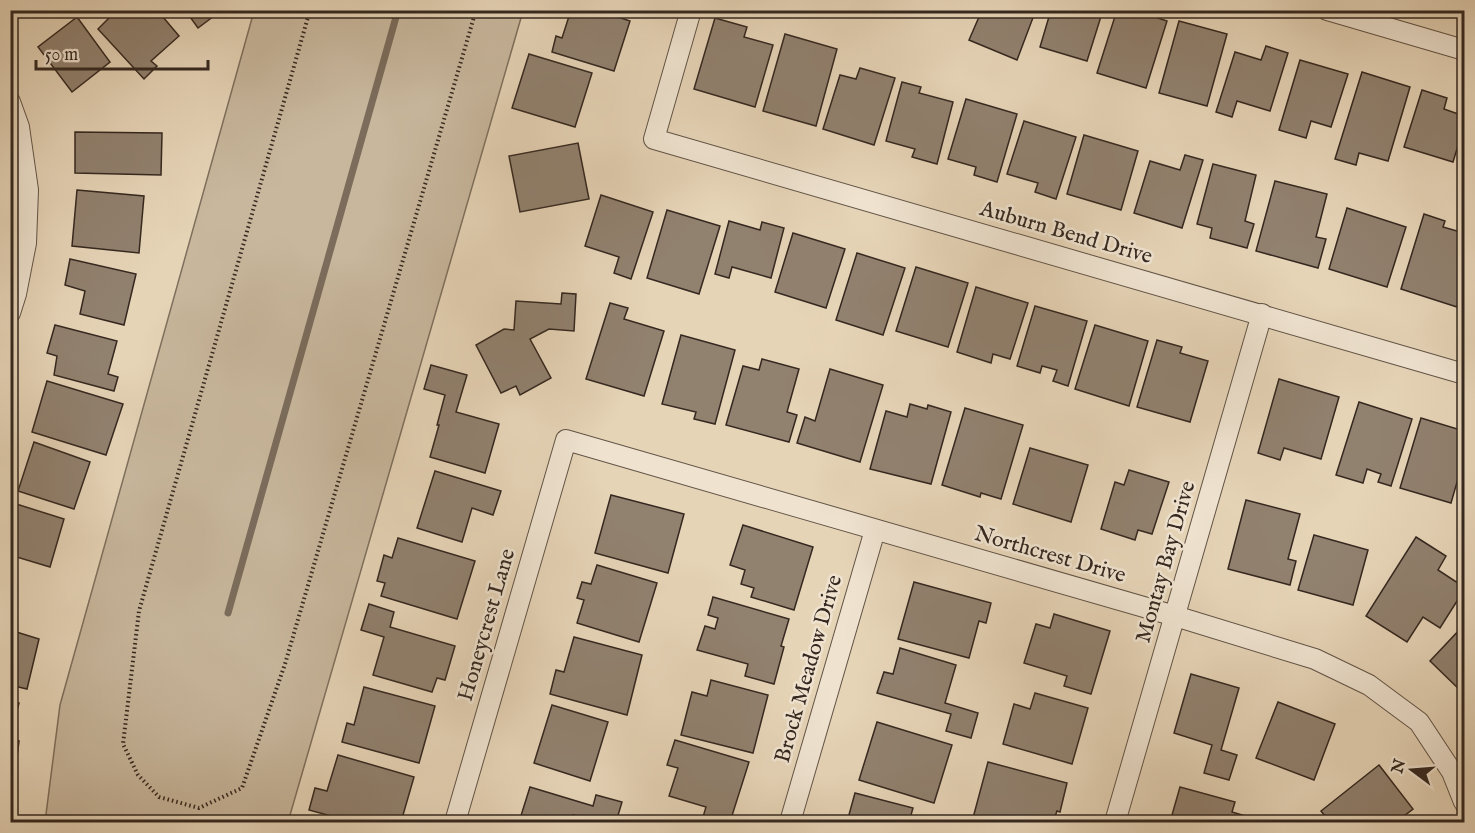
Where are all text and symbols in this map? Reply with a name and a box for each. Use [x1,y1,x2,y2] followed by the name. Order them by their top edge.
[36,33,208,71] scale bar
[45,44,78,67] text: 50 m
[976,195,1155,271] street label: Auburn Bend Drive
[1130,478,1202,646] street label: Montay Bay Drive
[971,520,1129,590] street label: Northcrest Drive
[452,546,522,704] street label: Honeycrest Lane
[769,572,849,766] street label: Brock Meadow Drive
[1382,740,1442,800] north arrow
[1388,757,1411,777] text: N

